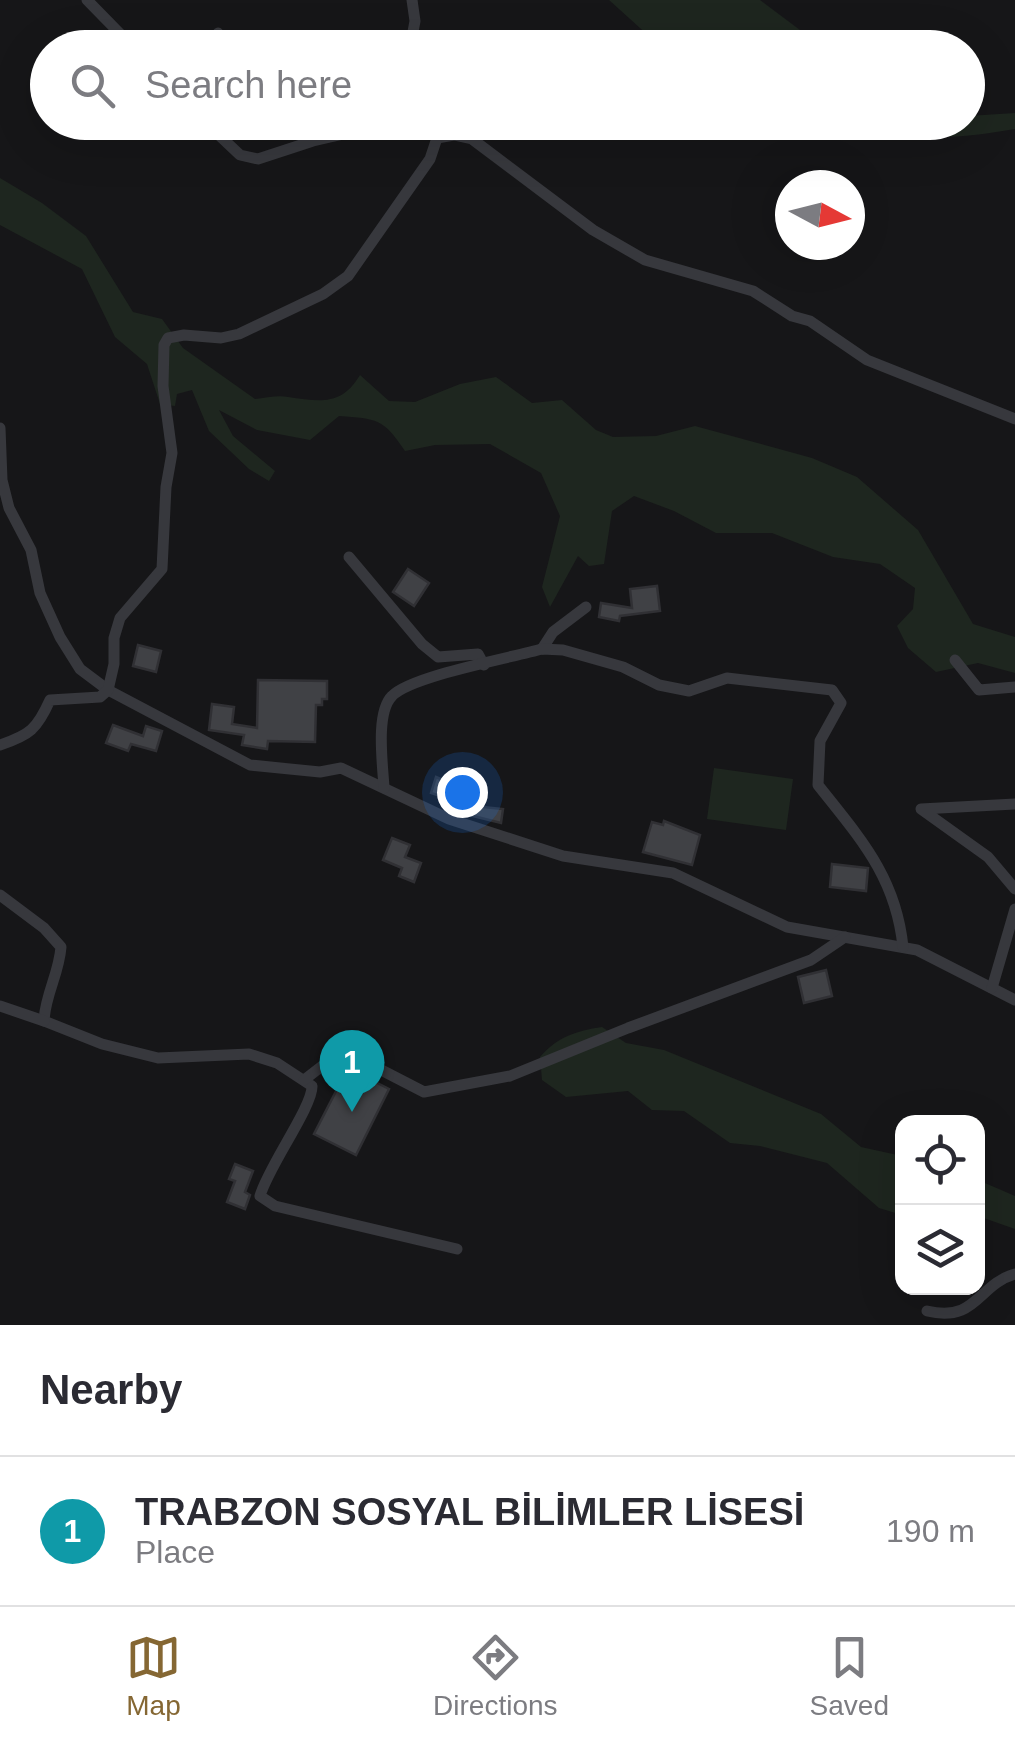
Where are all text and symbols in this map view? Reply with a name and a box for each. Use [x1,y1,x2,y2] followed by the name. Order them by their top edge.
[30,30,985,140] search box
[65,58,120,113] icon: search
[145,64,352,106] text: Search here
[775,170,865,260] north arrow
[437,767,488,818] your location
[320,1030,384,1112] pin: 1
[895,1115,985,1295] map controls
[895,1115,985,1205] button: locate
[895,1205,985,1295] button: layers
[40,1366,182,1413] text: Nearby
[135,1491,804,1533] text: TRABZON SOSYAL BİLİMLER LİSESİ
[64,1513,81,1549] text: 1
[886,1513,975,1549] text: 190 m
[135,1534,215,1570] text: Place
[126,1630,181,1722] tab: Map
[433,1630,558,1722] tab: Directions
[810,1630,889,1722] tab: Saved

